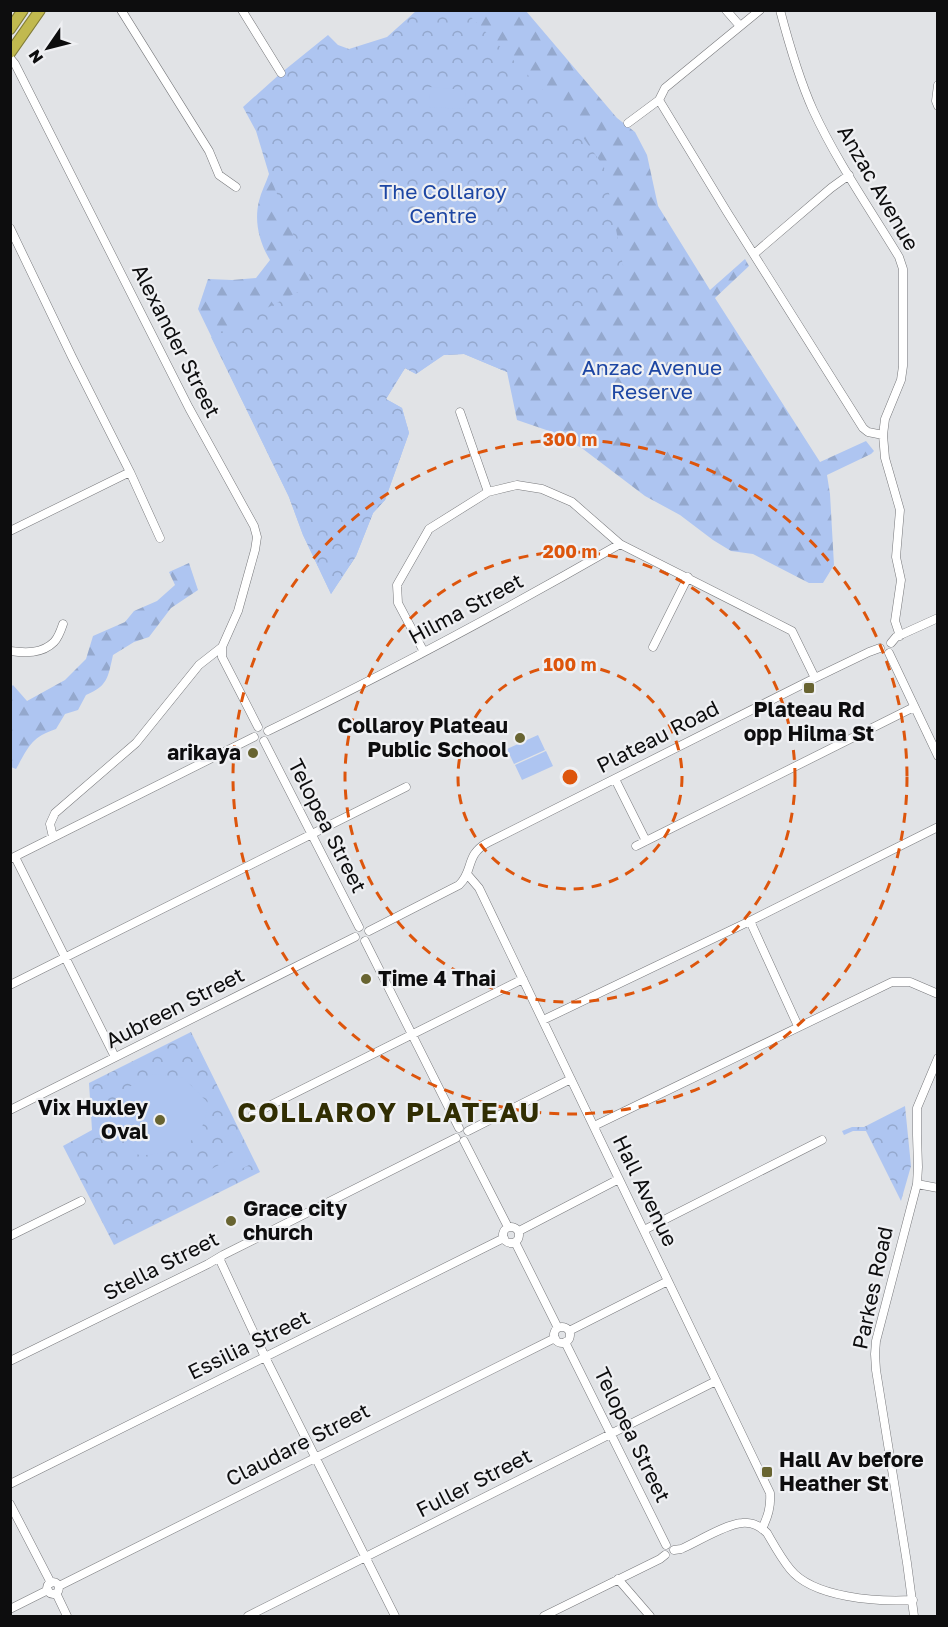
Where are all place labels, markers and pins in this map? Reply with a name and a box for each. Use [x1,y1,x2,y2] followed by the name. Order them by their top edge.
[802,681,816,695] marker: Plateau Rd opp Hilma St
[744,696,874,746] place label: Plateau Rd opp Hilma St
[338,712,508,762] place label: Collaroy Plateau Public School
[513,731,527,745] marker: Collaroy Plateau Public School
[167,739,241,765] place label: arikaya
[246,746,260,760] marker: arikaya
[560,767,580,787] centre of rings
[378,965,496,991] place label: Time 4 Thai
[359,972,373,986] marker: Time 4 Thai
[38,1094,148,1144] place label: Vix Huxley Oval
[153,1113,167,1127] marker: Vix Huxley Oval
[243,1195,348,1245] place label: Grace city church
[224,1214,238,1228] marker: Grace city church
[779,1446,924,1496] place label: Hall Av before Heather St
[760,1465,774,1479] marker: Hall Av before Heather St

